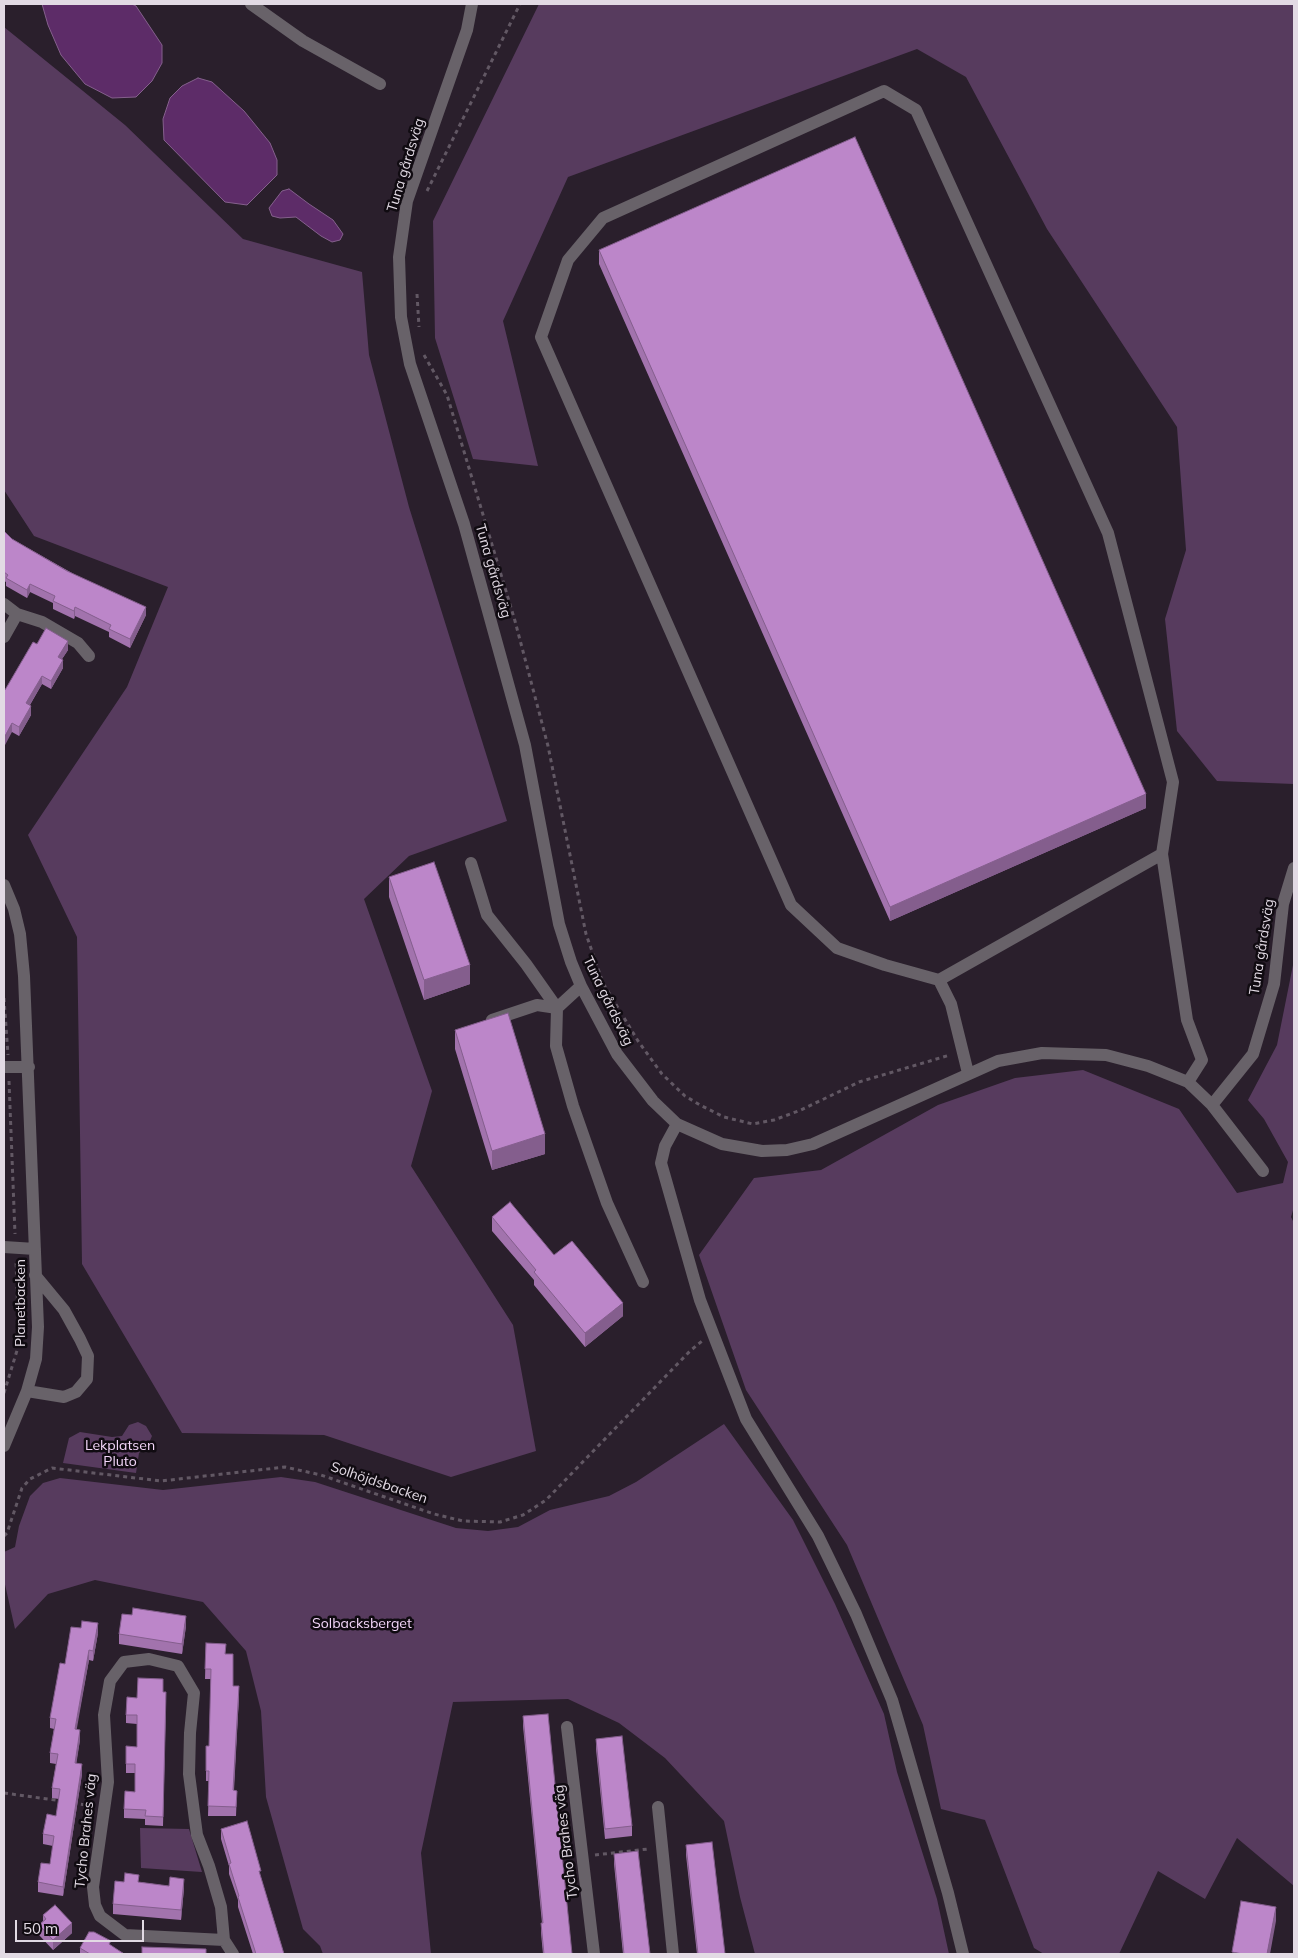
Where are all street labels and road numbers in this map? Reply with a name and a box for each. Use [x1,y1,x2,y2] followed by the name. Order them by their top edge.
[384,116,428,214] street label: Tuna gårdsväg
[472,522,514,620] street label: Tuna gårdsväg
[1246,898,1278,996] street label: Tuna gårdsväg
[579,954,637,1048] street label: Tuna gårdsväg
[13,1259,29,1347] street label: Planetbacken
[328,1459,430,1507] street label: Solhöjdsbacken
[72,1773,100,1889] street label: Tycho Brahes väg
[551,1784,581,1900] street label: Tycho Brahes väg

